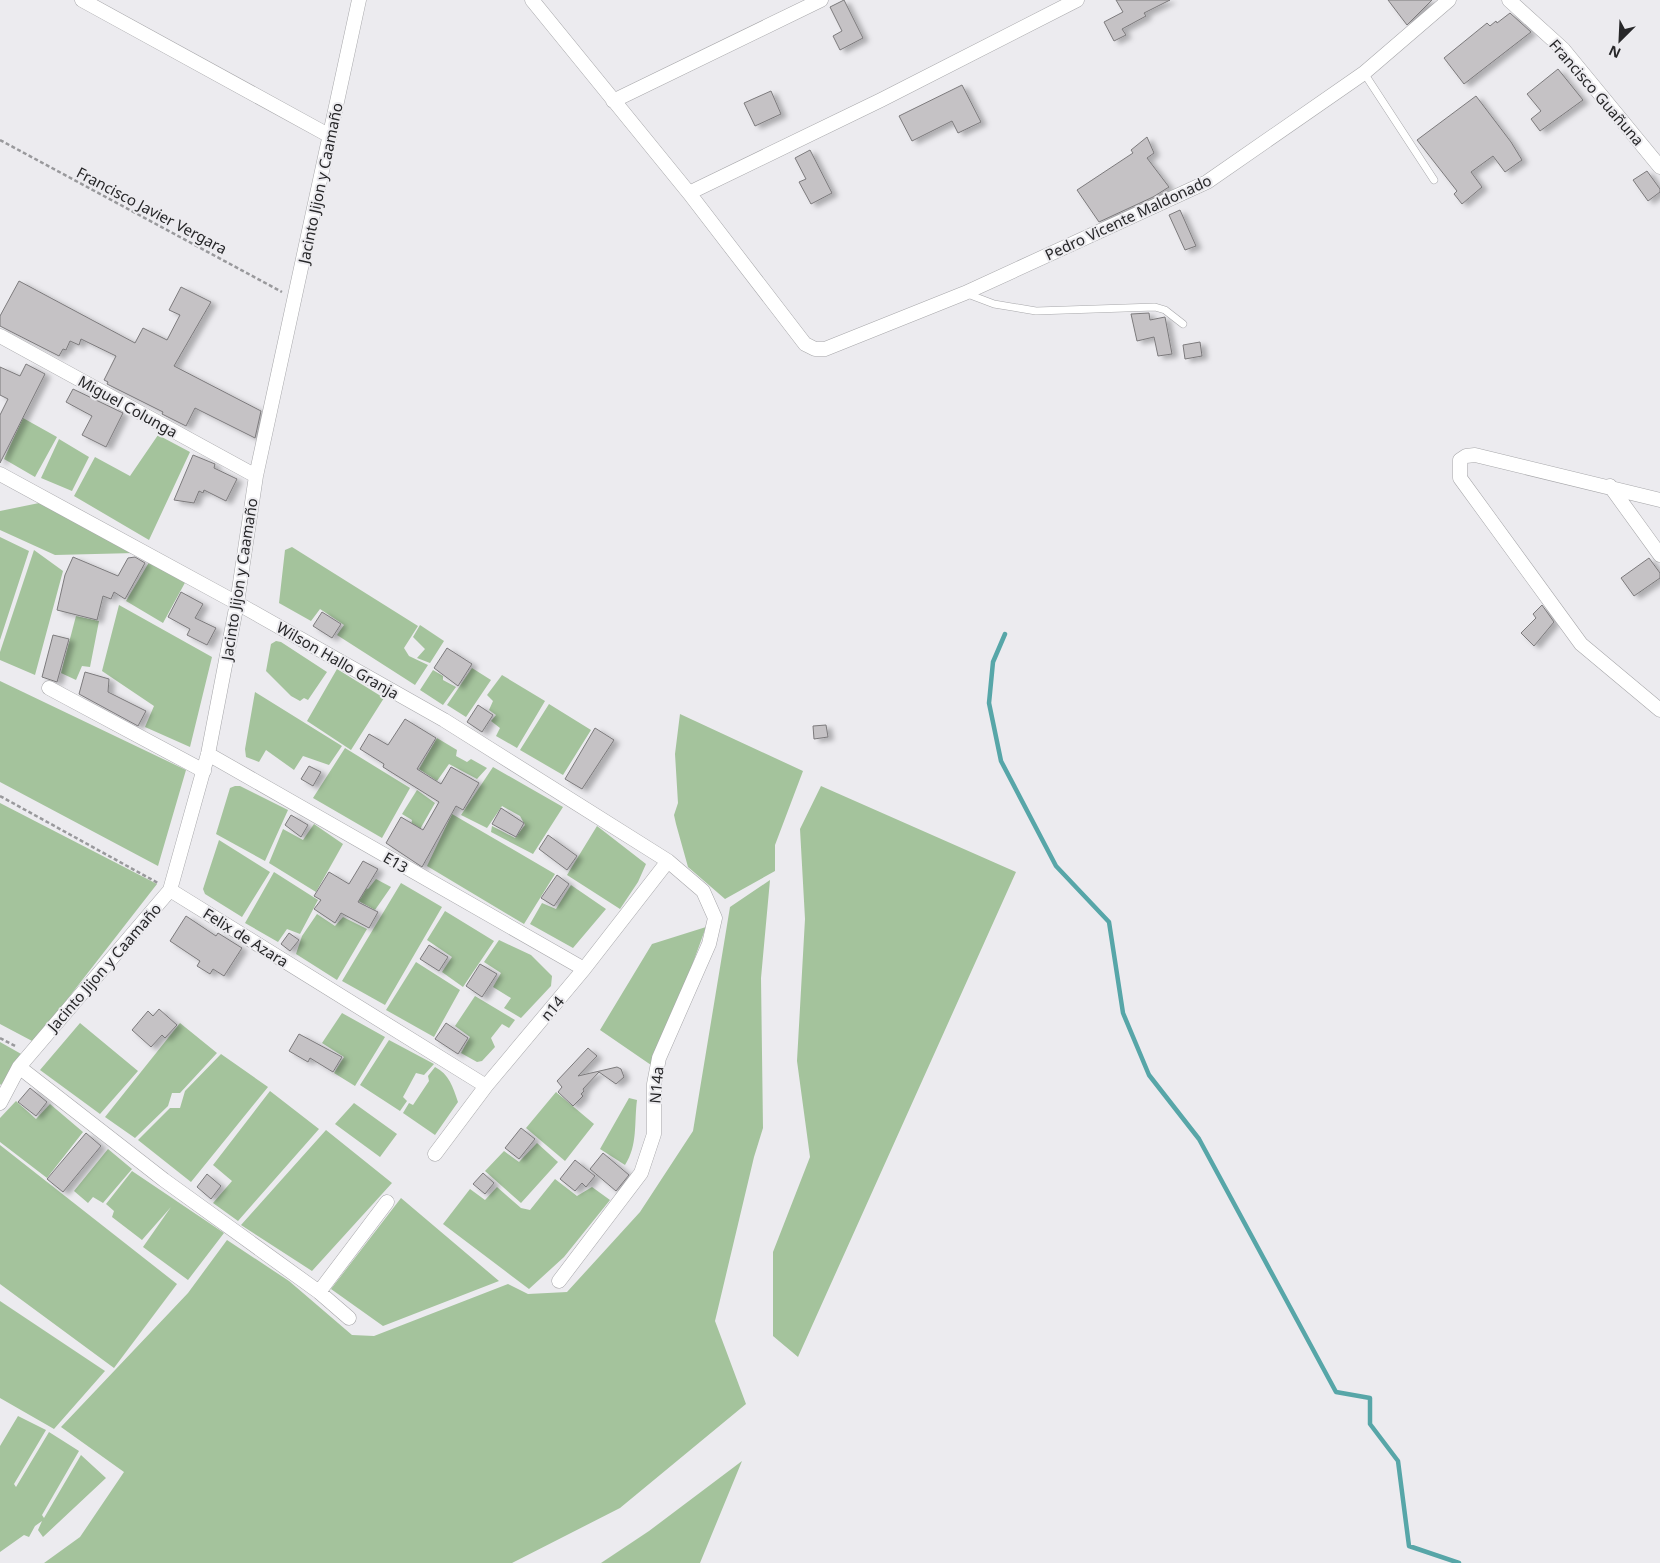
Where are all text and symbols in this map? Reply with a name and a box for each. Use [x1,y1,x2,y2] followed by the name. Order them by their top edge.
[1595,15,1645,65] north arrow
[1545,35,1649,149] street label: Francisco Guañuna
[1605,41,1624,63] text: N
[293,101,347,267] street label: Jacinto Jijon y Caamaño
[73,162,231,258] street label: Francisco Javier Vergara
[1042,170,1214,264] street label: Pedro Vicente Maldonado
[75,370,181,442] street label: Miguel Colunga
[216,496,262,664] street label: Jacinto Jijon y Caamaño
[273,617,403,703] street label: Wilson Hallo Granja
[380,847,412,877] street label: E13
[41,899,165,1037] street label: Jacinto Jijon y Caamaño
[200,903,292,971] street label: Felix de Azara
[536,991,568,1025] street label: n14
[644,1066,668,1104] street label: N14a

